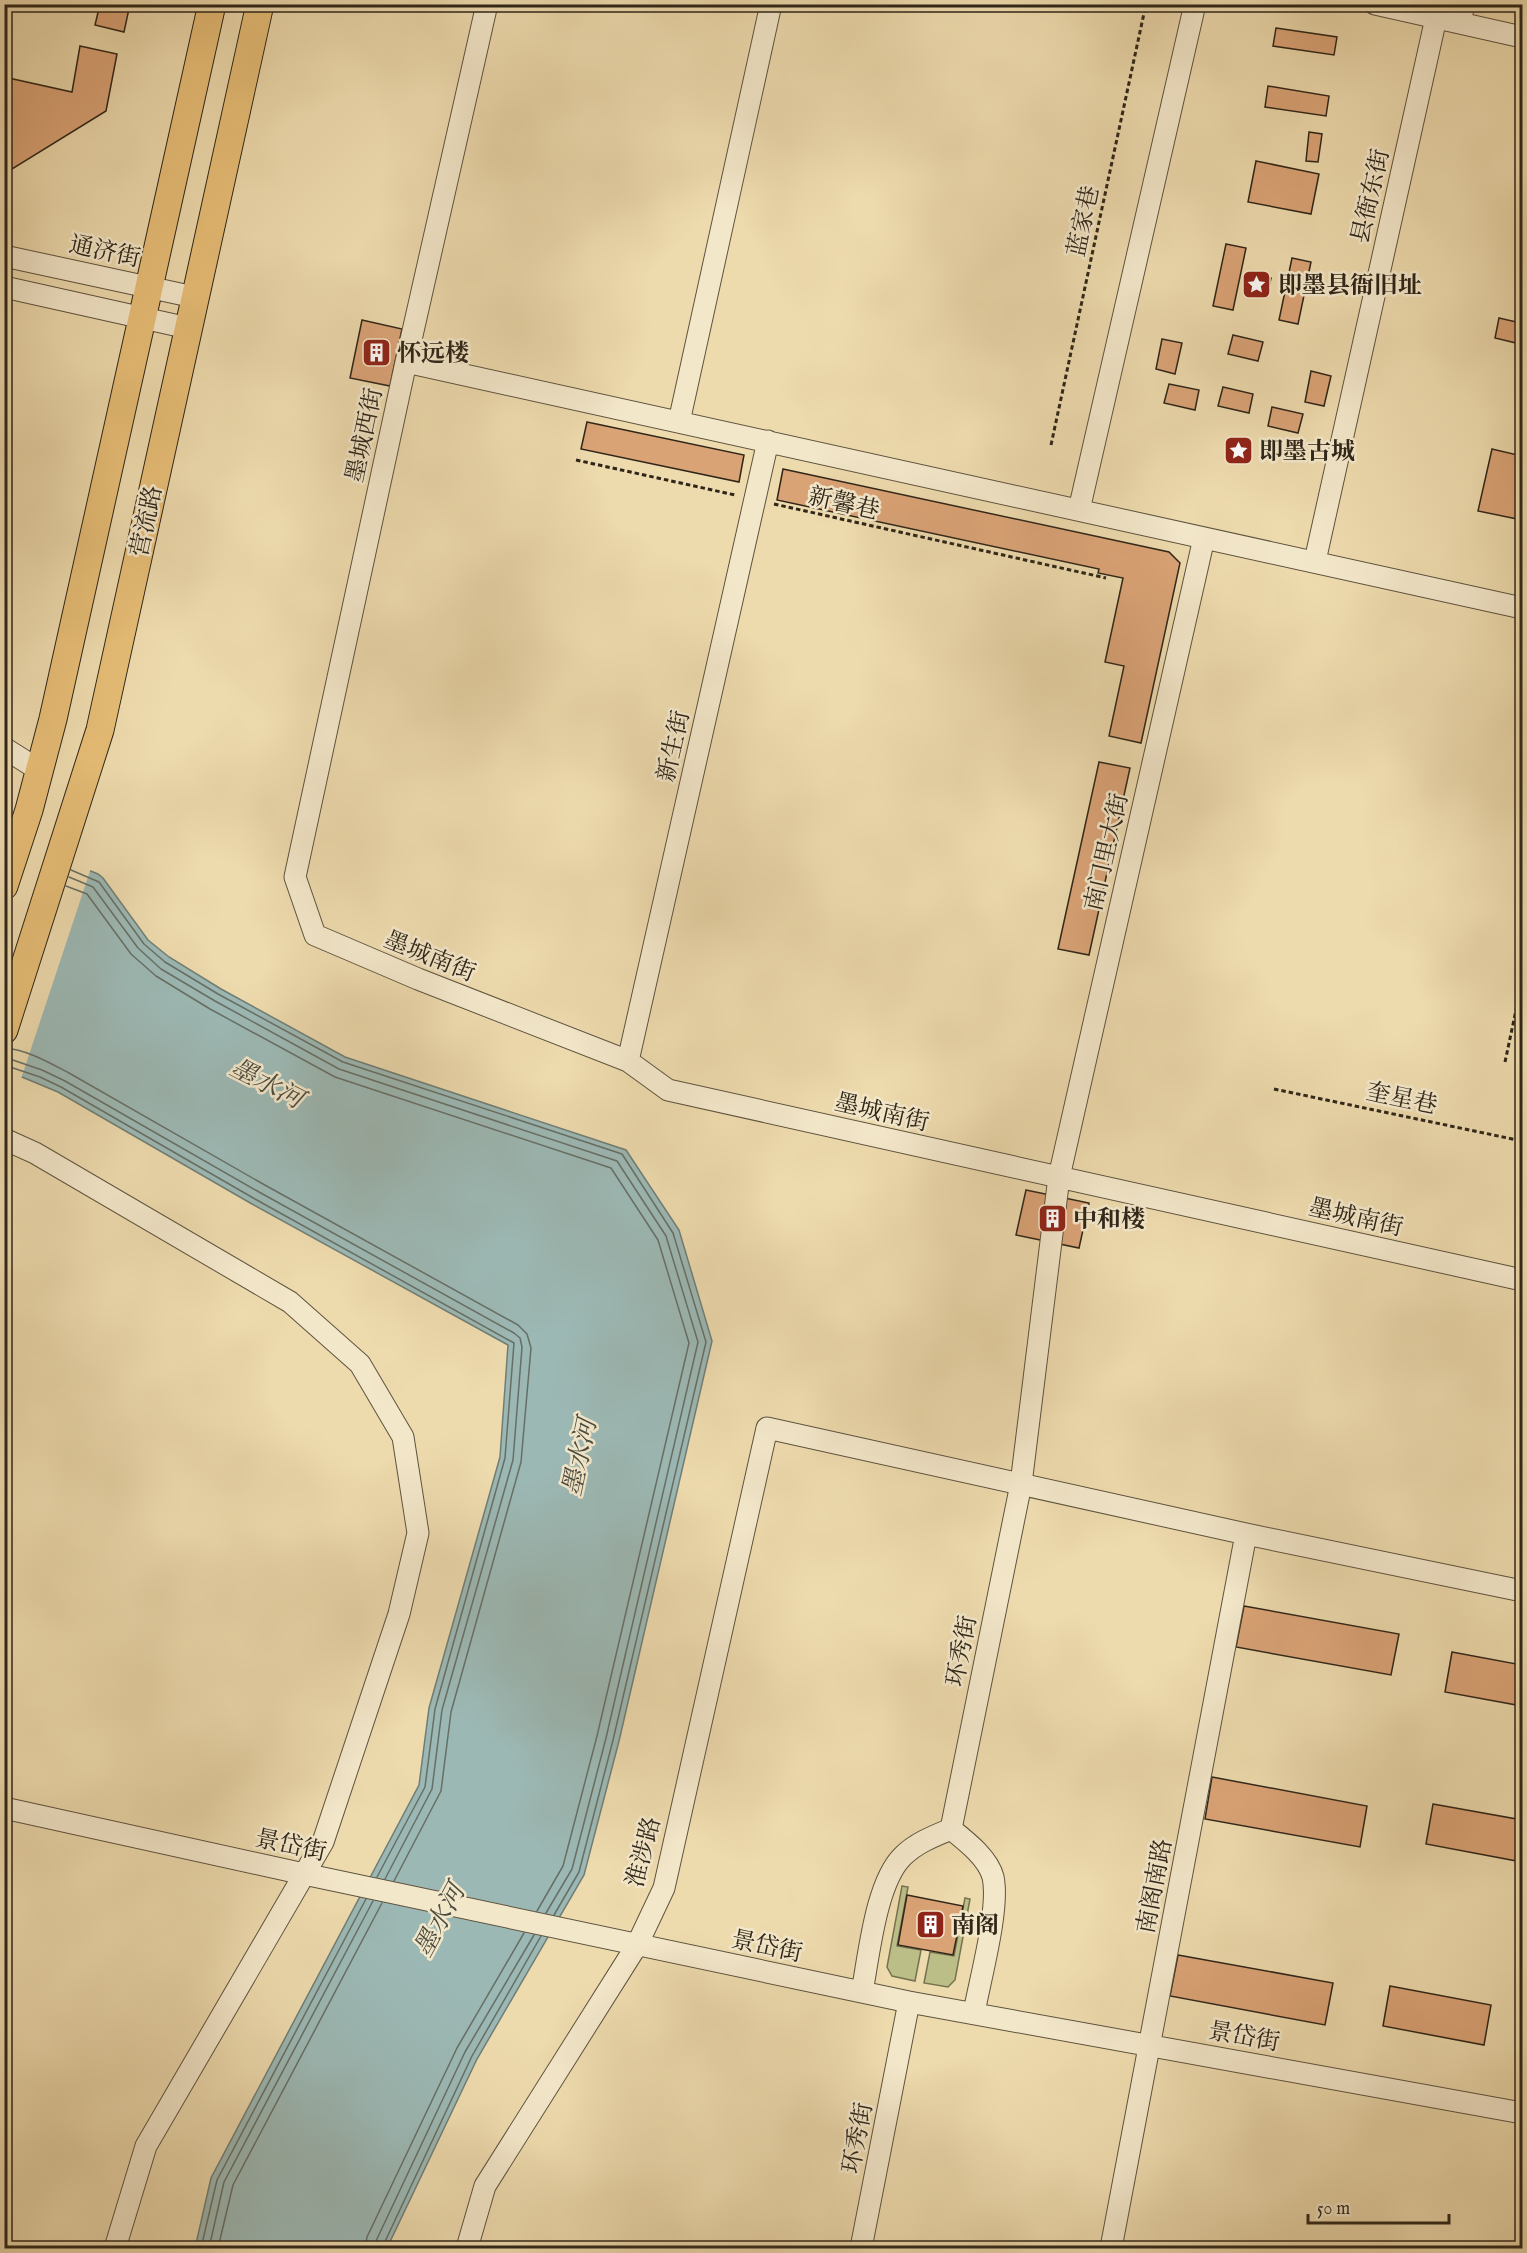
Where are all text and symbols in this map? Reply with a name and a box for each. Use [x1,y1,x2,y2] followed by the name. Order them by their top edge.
[1346,146,1397,247] street label: 县衙东街
[1062,183,1107,260] street label: 蓝家巷
[66,230,143,275] street label: 通济街
[1241,269,1273,301] place icon: 即墨县衙旧址
[1278,271,1422,302] place label: 即墨县衙旧址
[360,337,392,369] building icon: 怀远楼
[397,339,469,370] place label: 怀远楼
[340,385,391,485] street label: 墨城西街
[1222,435,1254,467] place icon: 即墨古城
[1259,437,1355,468] place label: 即墨古城
[805,481,882,528] street label: 新馨巷
[125,483,170,560] street label: 营流路
[651,708,698,785] street label: 新生街
[1079,790,1136,914] street label: 南门里大街
[379,925,480,990] street label: 墨城南街
[224,1052,312,1119] water label: 墨水河
[1363,1077,1440,1122] street label: 奎星巷
[831,1088,932,1139] street label: 墨城南街
[1305,1193,1406,1244] street label: 墨城南街
[1036,1203,1068,1235] building icon: 中和楼
[1073,1205,1145,1236] place label: 中和楼
[556,1412,606,1499] water label: 墨水河
[940,1613,985,1690] street label: 环秀街
[620,1814,669,1891] street label: 淮涉路
[252,1824,329,1869] street label: 景岱街
[1131,1836,1180,1936] street label: 南阁南路
[407,1875,475,1963] water label: 墨水河
[914,1909,946,1941] building icon: 南阁
[951,1911,999,1942] place label: 南阁
[728,1925,805,1970] street label: 景岱街
[1206,2016,1282,2059] street label: 景岱街
[836,2100,881,2177] street label: 环秀街
[1308,2187,1449,2225] scale bar
[1317,2198,1350,2221] text: 50 m

